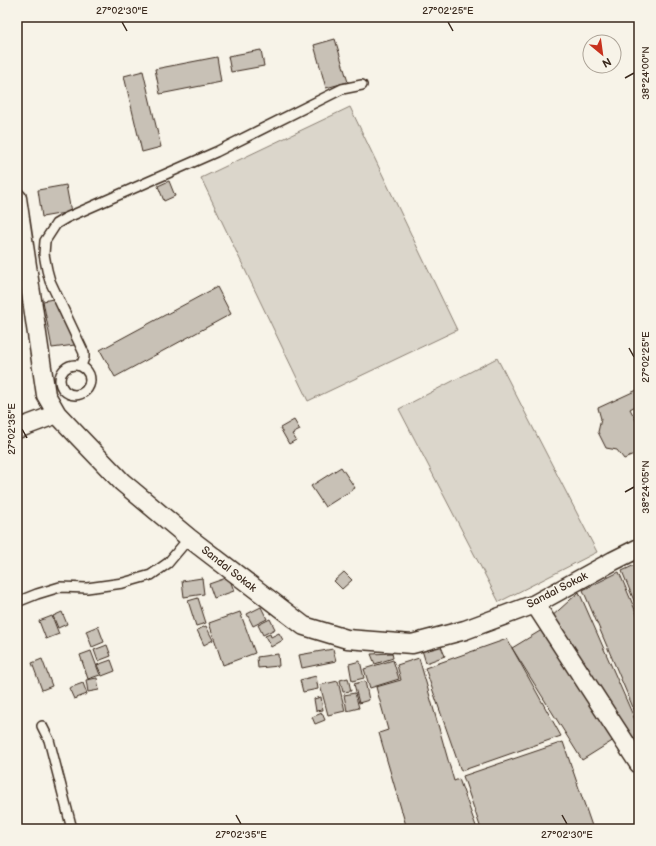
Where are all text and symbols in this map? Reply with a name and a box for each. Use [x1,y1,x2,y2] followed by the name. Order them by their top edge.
[96,5,148,17] text: 27°02'30"E
[422,5,474,17] text: 27°02'25"E
[582,34,622,74] north arrow
[640,46,652,100] text: 38°24'00"N
[600,55,613,70] text: N
[640,331,652,383] text: 27°02'25"E
[6,403,18,455] text: 27°02'35"E
[640,460,652,514] text: 38°24'05"N
[199,543,260,595] street label: Sandal Sokak
[524,569,590,611] street label: Sandal Sokak
[215,829,267,841] text: 27°02'35"E
[541,829,593,841] text: 27°02'30"E

